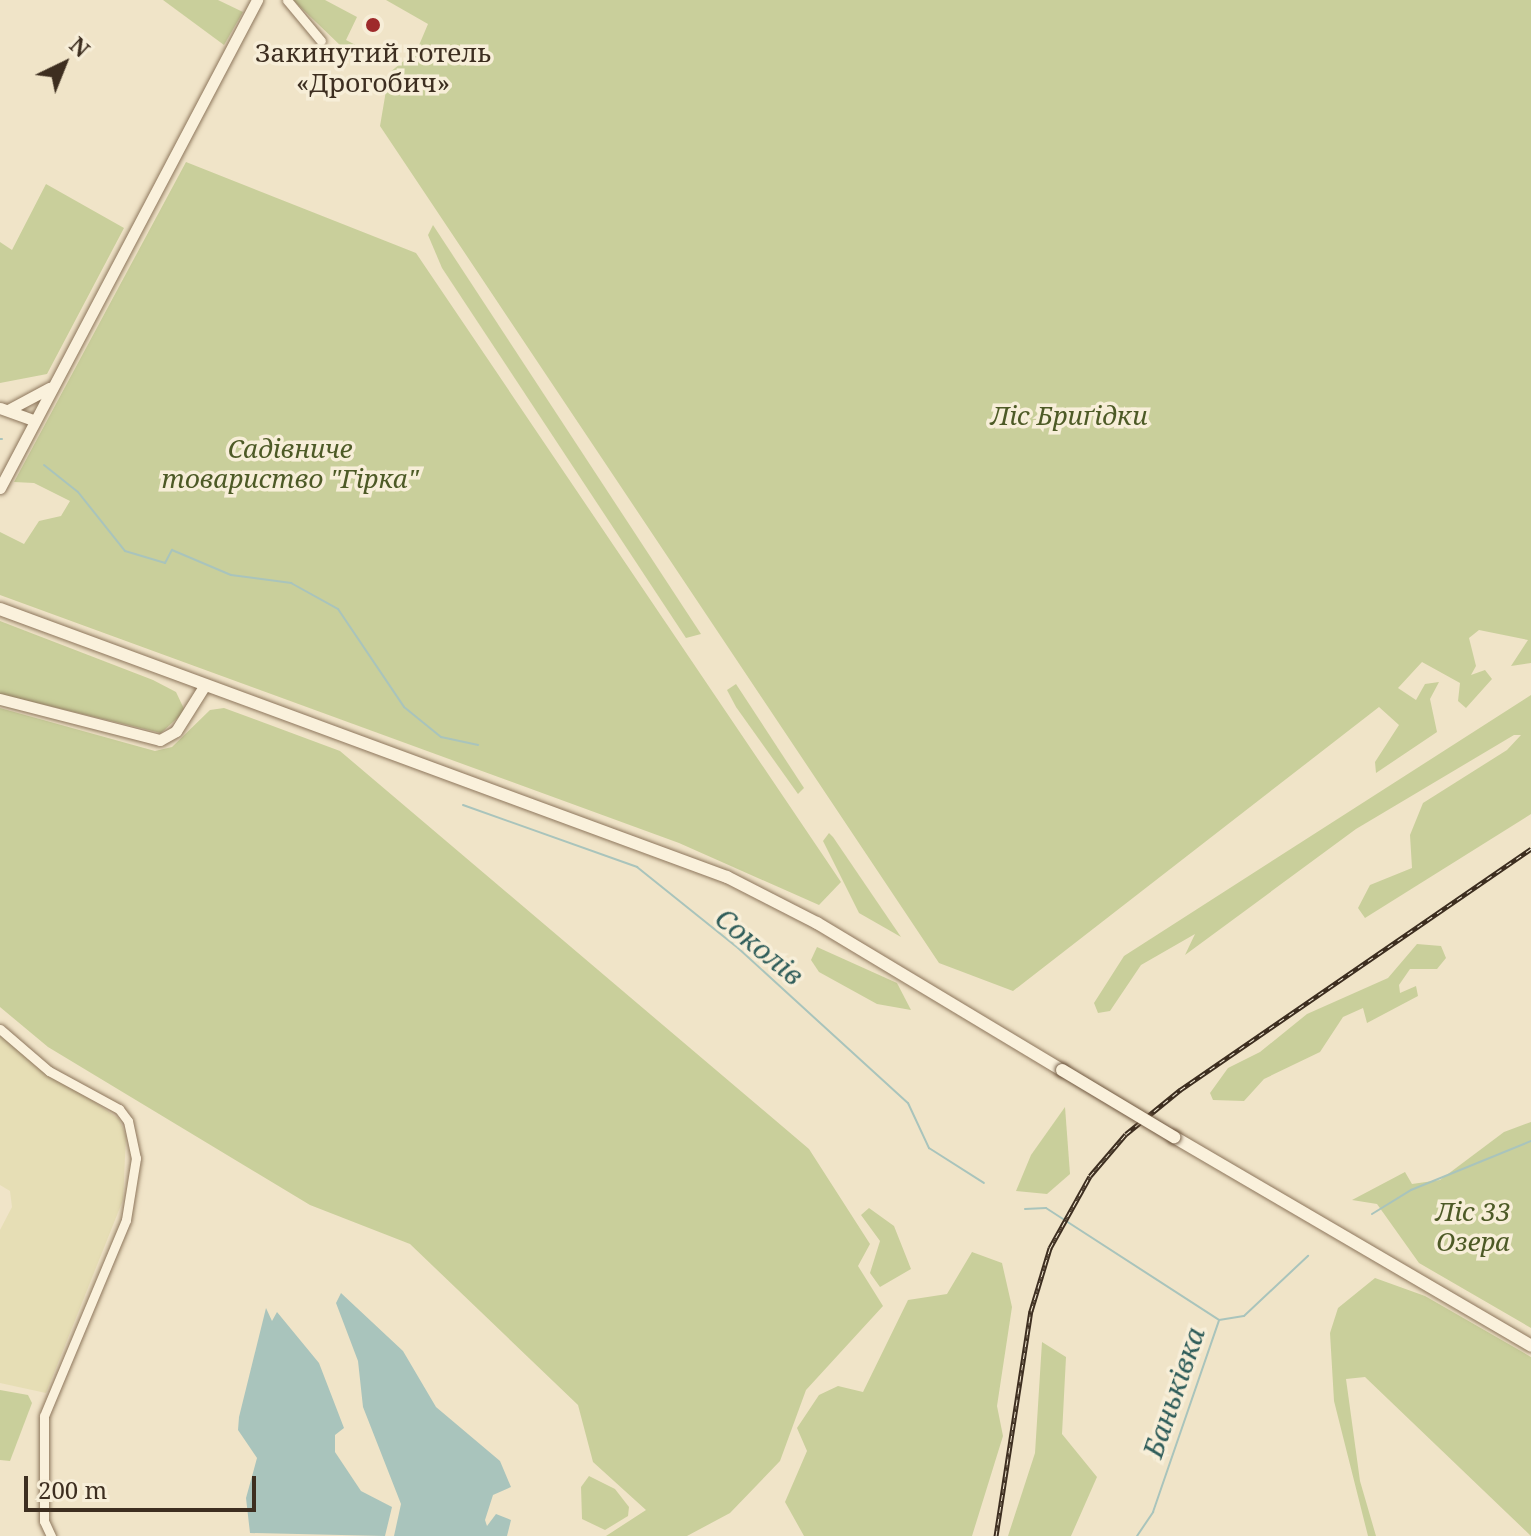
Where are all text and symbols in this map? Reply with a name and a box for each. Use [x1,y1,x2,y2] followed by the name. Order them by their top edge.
[364,16,382,34] marker: Закинутий готель «Дрогобич»
[24,24,104,104] north arrow
[64,30,97,63] text: N
[255,37,491,98] place label: Закинутий готель «Дрогобич»
[990,400,1148,432] park label: Ліс Бриґідки
[162,433,418,494] park label: Садівниче товариство "Гірка"
[709,900,811,992] water label: Соколів
[1435,1196,1511,1258] park label: Ліс 33 Озера
[1135,1322,1211,1462] water label: Баньківка
[28,1460,260,1510] scale bar
[38,1473,107,1506] text: 200 m

